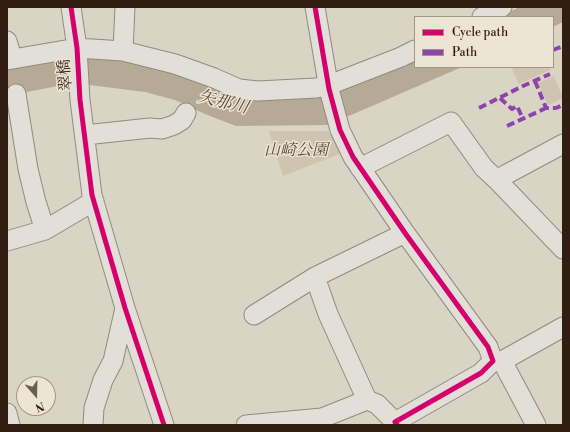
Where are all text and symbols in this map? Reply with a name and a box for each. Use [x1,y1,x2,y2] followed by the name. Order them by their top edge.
[414,16,554,68] legend
[452,25,508,40] text: Cycle path
[452,45,477,60] text: Path
[55,58,77,92] street label: 翠橋
[196,87,250,119] water label: 矢那川
[264,141,328,161] park label: 山崎公園
[16,376,56,416] north arrow
[33,398,46,414] text: N

